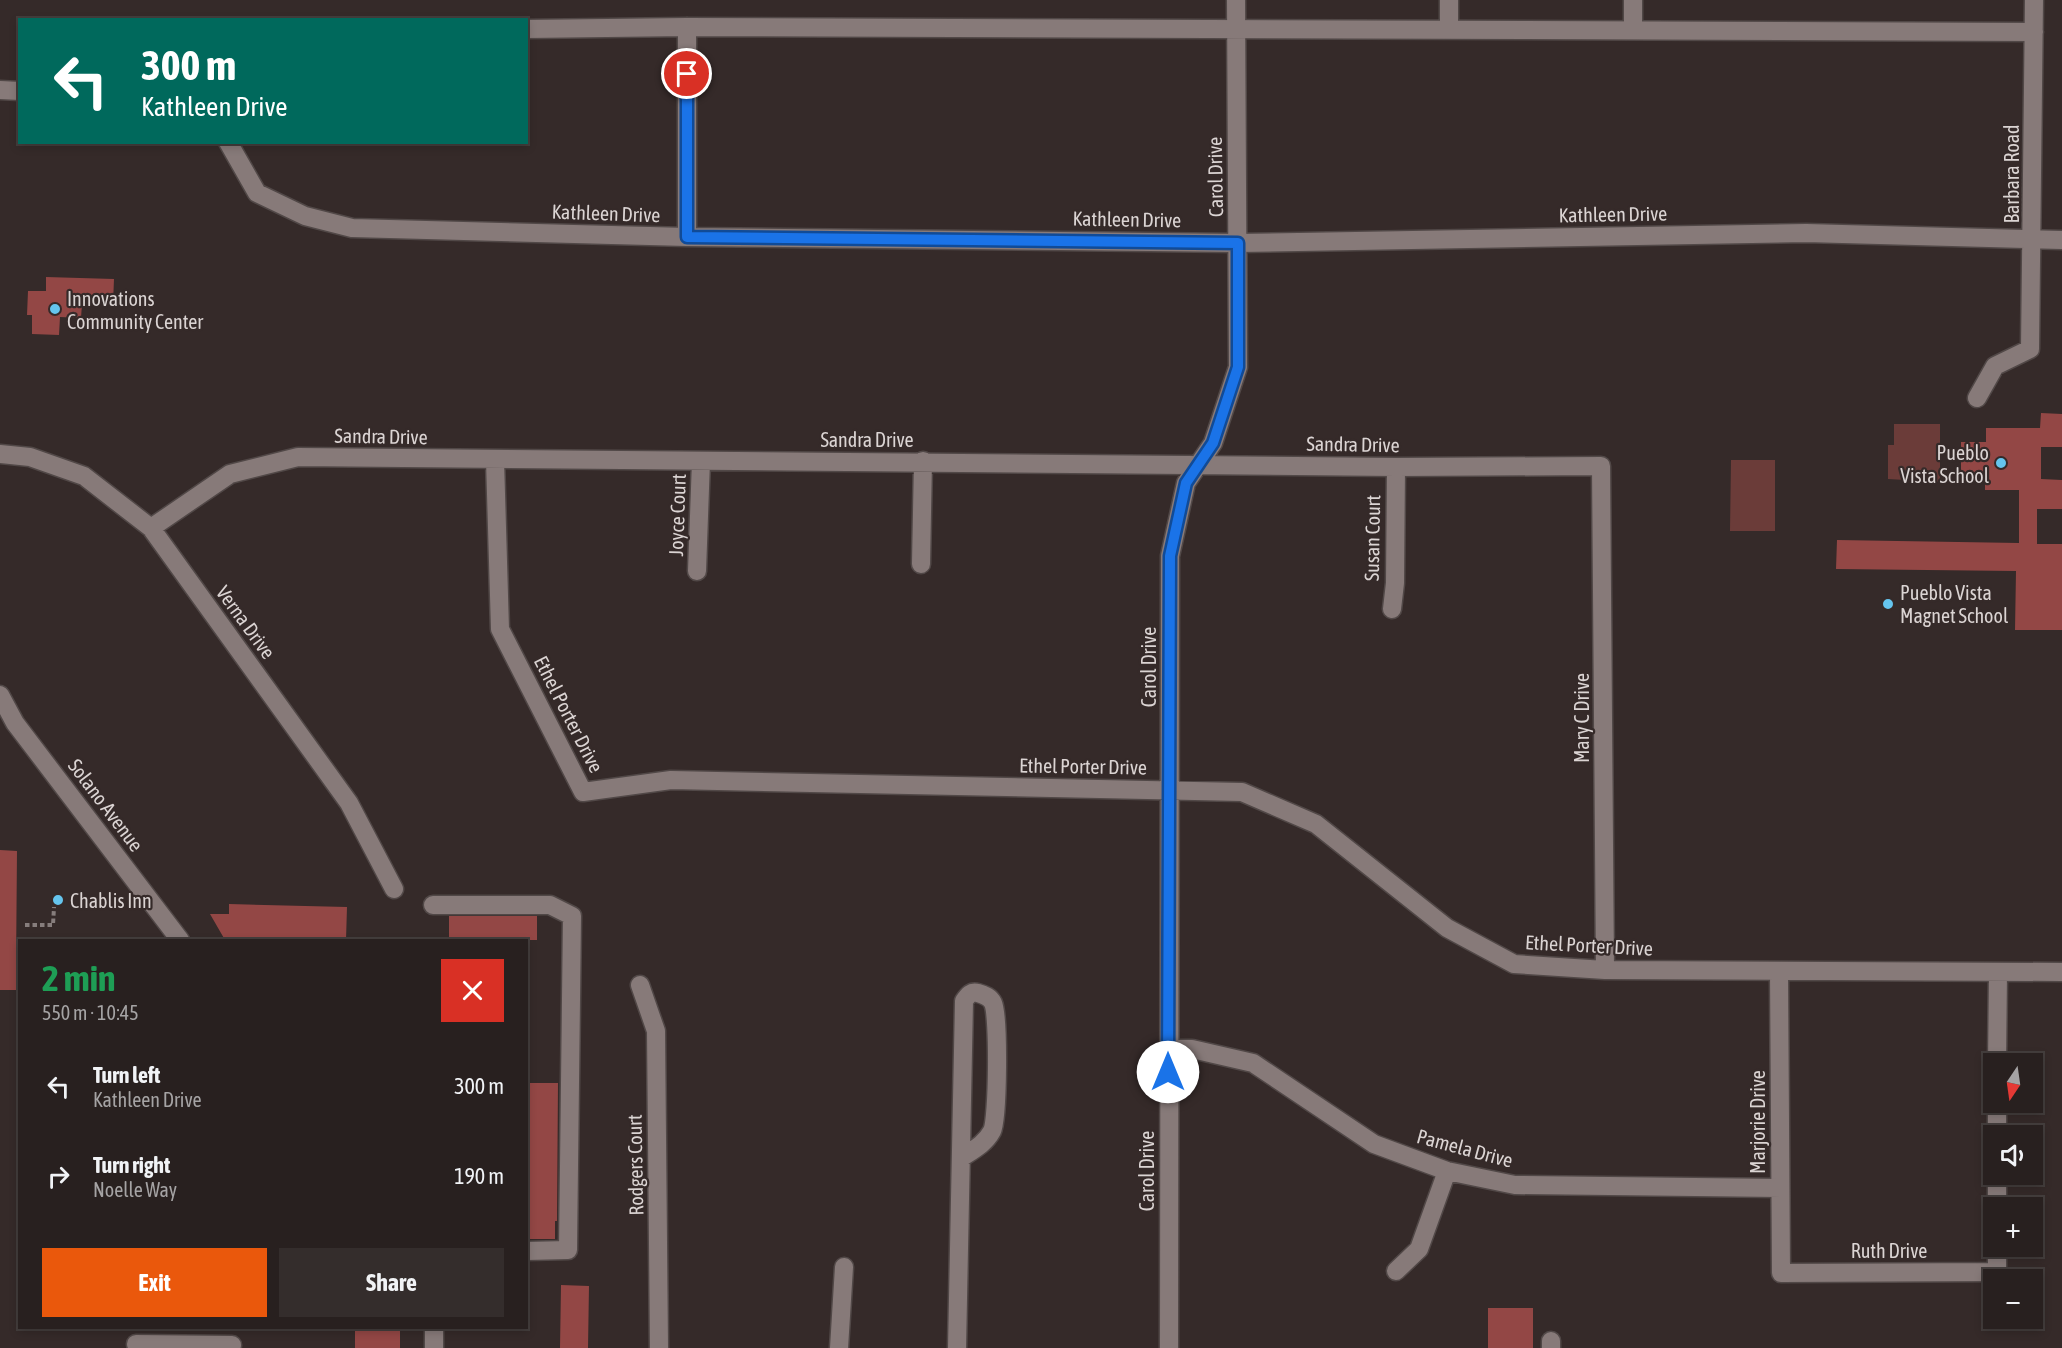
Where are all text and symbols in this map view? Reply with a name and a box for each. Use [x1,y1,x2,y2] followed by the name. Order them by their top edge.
[141,41,236,89] text: 300 m
[42,42,120,120] icon: left
[661,48,712,99] pin
[670,57,703,90] icon: arrive
[141,91,288,122] text: Kathleen Drive
[2000,124,2023,224] street label: Barbara Road
[1203,137,1227,217] street label: Carol Drive
[551,200,661,226] street label: Kathleen Drive
[1559,202,1667,226] street label: Kathleen Drive
[1073,207,1181,231] street label: Kathleen Drive
[67,287,204,333] place label: Innovations Community Center
[48,302,62,316] marker: Innovations Community Center
[334,424,428,448] street label: Sandra Drive
[820,428,914,451] street label: Sandra Drive
[1306,432,1400,456] street label: Sandra Drive
[1900,441,1990,487] place label: Pueblo Vista School
[1994,456,2008,470] marker: Pueblo Vista School
[664,473,690,557] street label: Joyce Court
[1360,494,1384,581] street label: Susan Court
[212,581,280,663] street label: Verna Drive
[1900,581,2009,627] place label: Pueblo Vista Magnet School
[1881,597,1895,611] marker: Pueblo Vista Magnet School
[1137,627,1160,707] street label: Carol Drive
[530,652,608,776] street label: Ethel Porter Drive
[1570,673,1593,763] street label: Mary C Drive
[1019,753,1147,779] street label: Ethel Porter Drive
[64,754,148,856] street label: Solano Avenue
[70,889,152,912] place label: Chablis Inn
[51,893,65,907] marker: Chablis Inn
[1525,930,1653,960] street label: Ethel Porter Drive
[42,957,116,999] text: 2 min
[441,959,504,1022] button: close
[42,1001,139,1024] text: 550 m · 10:45
[1136,1040,1200,1104] position arrow
[1983,1053,2043,1113] north arrow
[1983,1053,2043,1329] map controls
[93,1062,160,1088] text: Turn left
[42,1070,75,1103] icon: left
[1746,1070,1769,1174] street label: Marjorie Drive
[454,1073,504,1099] text: 300 m
[93,1088,202,1111] text: Kathleen Drive
[623,1114,647,1216] street label: Rodgers Court
[1415,1124,1515,1172] street label: Pamela Drive
[1983,1125,2043,1185] button: sound
[1135,1131,1158,1211] street label: Carol Drive
[93,1152,170,1178] text: Turn right
[42,1160,75,1193] icon: right
[454,1163,504,1189] text: 190 m
[93,1178,177,1201] text: Noelle Way
[1983,1197,2043,1257] button: +
[1851,1239,1927,1262] street label: Ruth Drive
[42,1248,267,1317] button: Exit
[279,1248,504,1317] button: Share
[1983,1269,2043,1329] button: −

